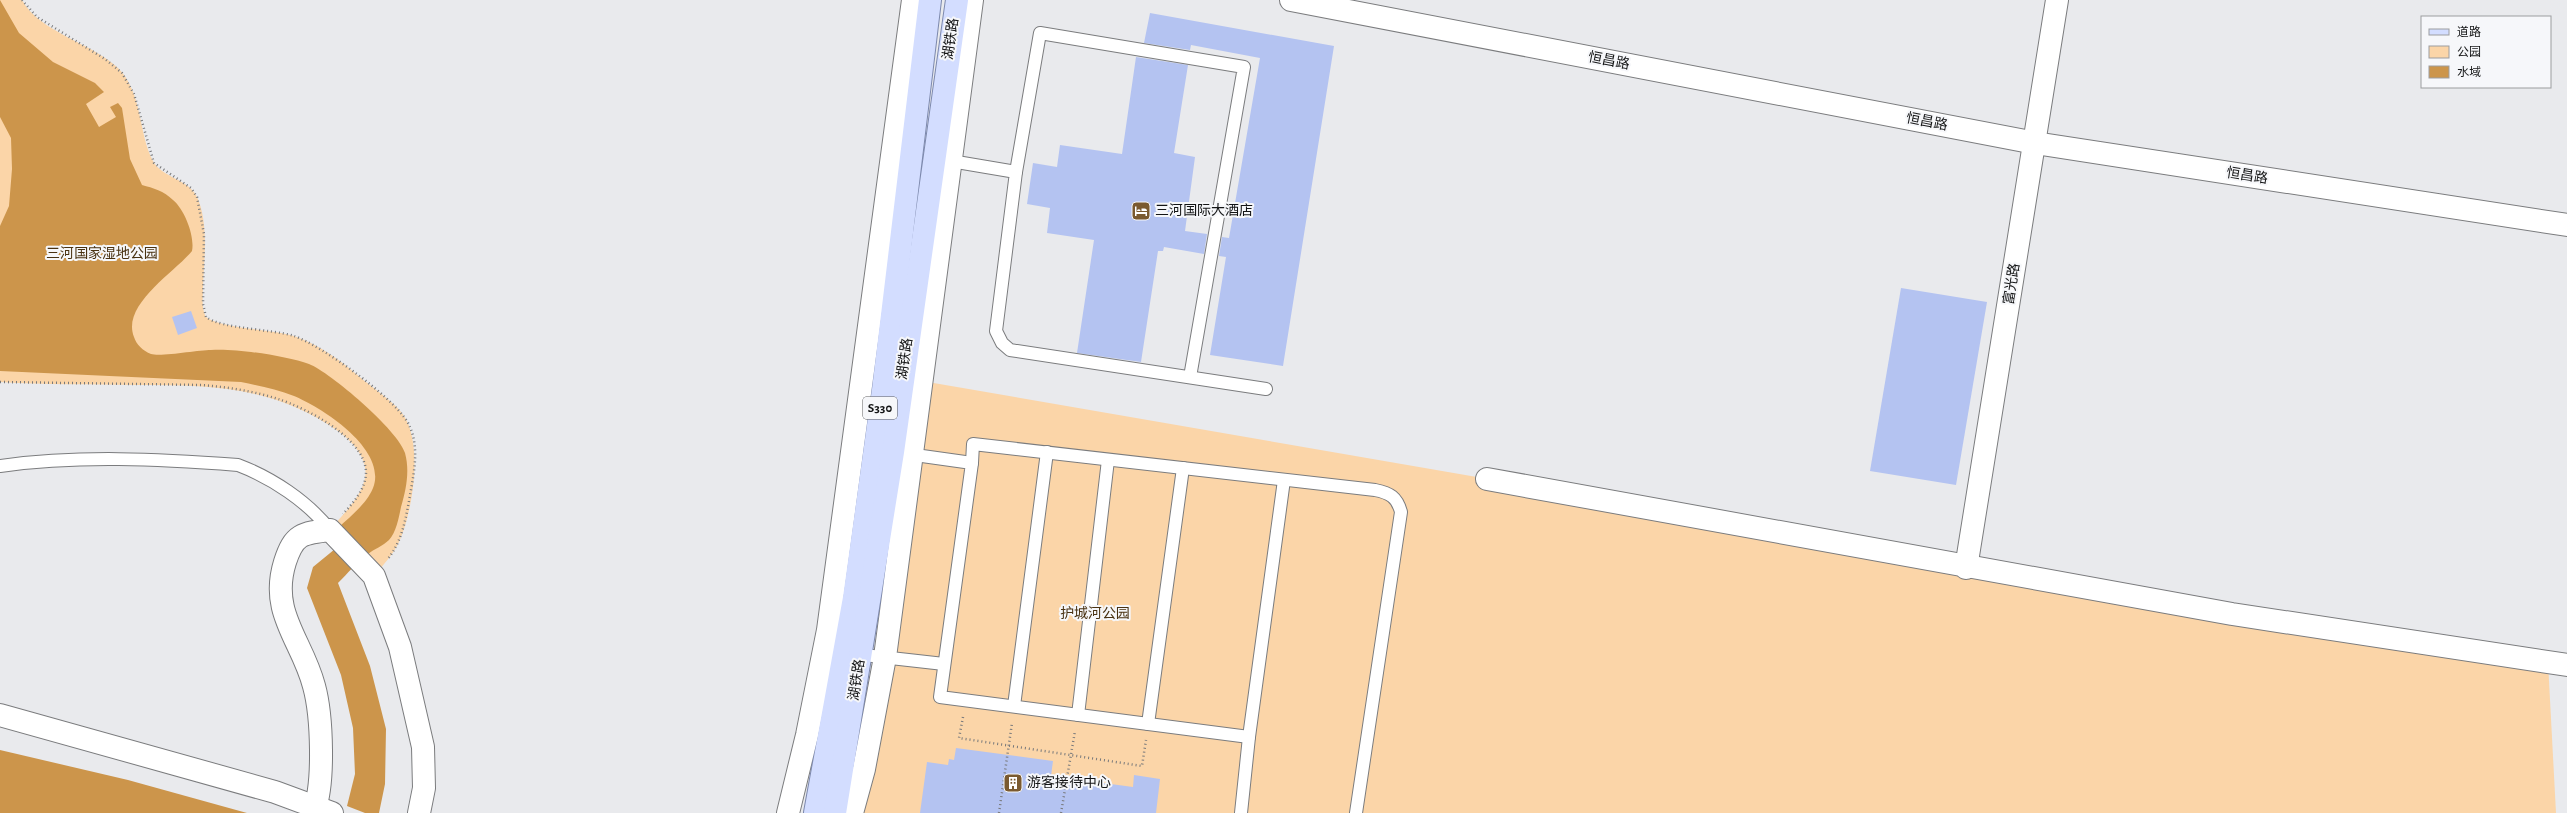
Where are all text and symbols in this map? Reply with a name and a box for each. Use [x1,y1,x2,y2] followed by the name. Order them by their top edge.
[2421,16,2551,88] legend
[940,17,961,61] street label: 湖铁路
[2457,25,2481,38] text: 道路
[2457,46,2481,58] text: 公园
[1587,49,1631,72] street label: 恒昌路
[2457,66,2481,78] text: 水域
[1905,110,1949,133] street label: 恒昌路
[2225,165,2269,186] street label: 恒昌路
[1130,200,1152,222] hotel icon: 三河国际大酒店
[1155,203,1253,218] place label: 三河国际大酒店
[46,245,158,261] park label: 三河国家湿地公园
[2001,262,2022,306] street label: 富光路
[894,337,915,381] street label: 湖铁路
[863,397,897,419] road number: S330
[1060,606,1130,621] park label: 护城河公园
[846,658,867,702] street label: 湖铁路
[1002,772,1024,794] building icon: 游客接待中心
[1027,774,1111,790] place label: 游客接待中心

